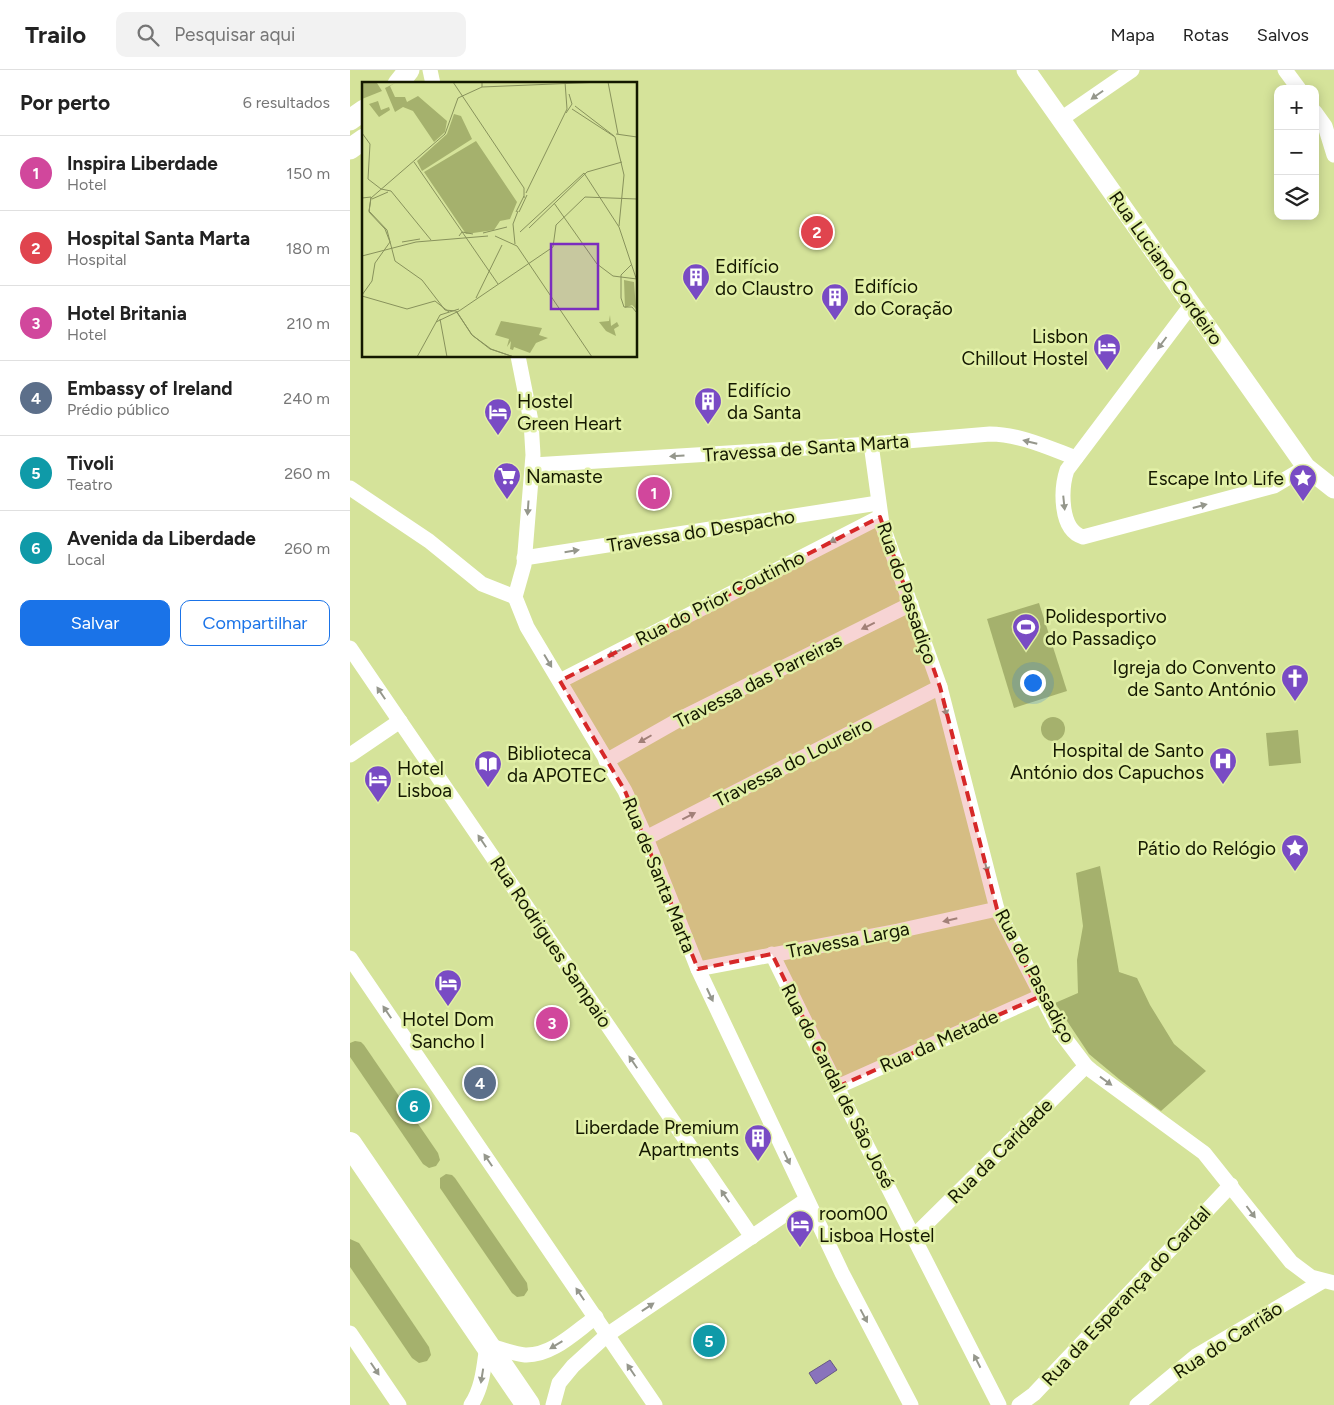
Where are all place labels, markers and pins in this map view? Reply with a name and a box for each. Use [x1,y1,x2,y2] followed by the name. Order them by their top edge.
[801,213,833,251] pin: 2
[715,255,814,300] place label: Edifício do Claustro
[681,262,711,301] building icon: Edifício do Claustro
[854,275,953,320] place label: Edifício do Coração
[820,282,850,321] building icon: Edifício do Coração
[962,325,1088,370] place label: Lisbon Chillout Hostel
[1092,332,1122,371] hotel icon: Lisbon Chillout Hostel
[727,379,801,424] place label: Edifício da Santa
[693,386,723,425] building icon: Edifício da Santa
[517,390,622,435] place label: Hostel Green Heart
[483,397,513,436] hotel icon: Hostel Green Heart
[492,461,522,500] supermarket icon: Namaste
[1288,463,1318,502] place icon: Escape Into Life
[526,465,603,488] place label: Namaste
[1147,467,1284,490] place label: Escape Into Life
[638,474,670,512] pin: 1
[1045,605,1167,650] place label: Polidesportivo do Passadiço
[1011,612,1041,651] sports icon: Polidesportivo do Passadiço
[1113,656,1276,701] place label: Igreja do Convento de Santo António
[1280,663,1310,702] church icon: Igreja do Convento de Santo António
[1010,739,1204,784] place label: Hospital de Santo António dos Capuchos
[507,742,607,787] place label: Biblioteca da APOTEC
[1208,746,1238,785] hospital icon: Hospital de Santo António dos Capuchos
[473,749,503,788] library icon: Biblioteca da APOTEC
[397,757,452,802] place label: Hotel Lisboa
[363,764,393,803] hotel icon: Hotel Lisboa
[1280,833,1310,872] place icon: Pátio do Relógio
[1137,837,1276,860] place label: Pátio do Relógio
[433,968,463,1007] hotel icon: Hotel Dom Sancho I
[536,1004,568,1042] pin: 3
[402,1008,494,1053] place label: Hotel Dom Sancho I
[464,1064,496,1102] pin: 4
[398,1087,430,1125] pin: 6
[575,1116,739,1161] place label: Liberdade Premium Apartments
[743,1123,773,1162] building icon: Liberdade Premium Apartments
[819,1202,935,1247] place label: room00 Lisboa Hostel
[785,1209,815,1248] hotel icon: room00 Lisboa Hostel
[693,1322,725,1360] pin: 5

